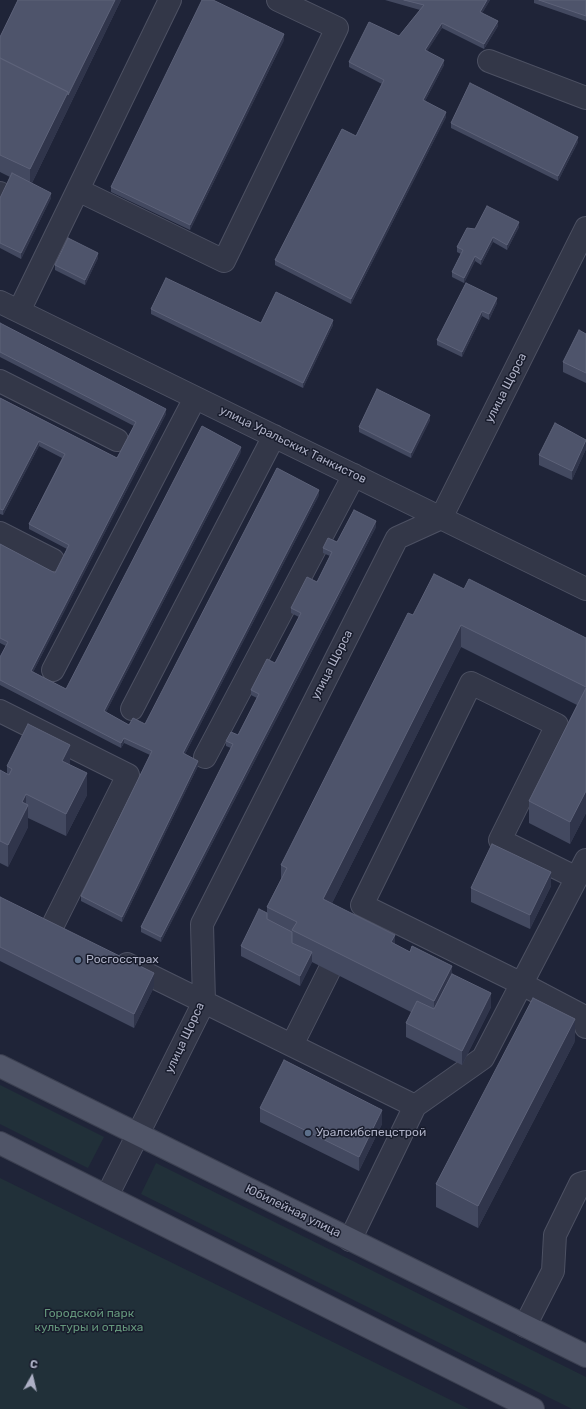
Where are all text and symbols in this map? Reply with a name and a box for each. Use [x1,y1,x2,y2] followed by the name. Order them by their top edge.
[482,351,530,425] street label: улица Щорса
[217,403,369,487] street label: улица Уральских Танкистов
[308,628,356,702] street label: улица Щорса
[86,953,159,967] place label: Росгосстрах
[73,955,83,965] marker: Росгосстрах
[162,1000,208,1076] street label: улица Щорса
[316,1126,426,1140] place label: Уралсибспецстрой
[303,1128,313,1138] marker: Уралсибспецстрой
[243,1182,343,1240] street label: Юбилейная улица
[35,1307,143,1335] park label: Городской парк культуры и отдыха
[12,1357,52,1397] north arrow
[29,1358,38,1372] text: С

